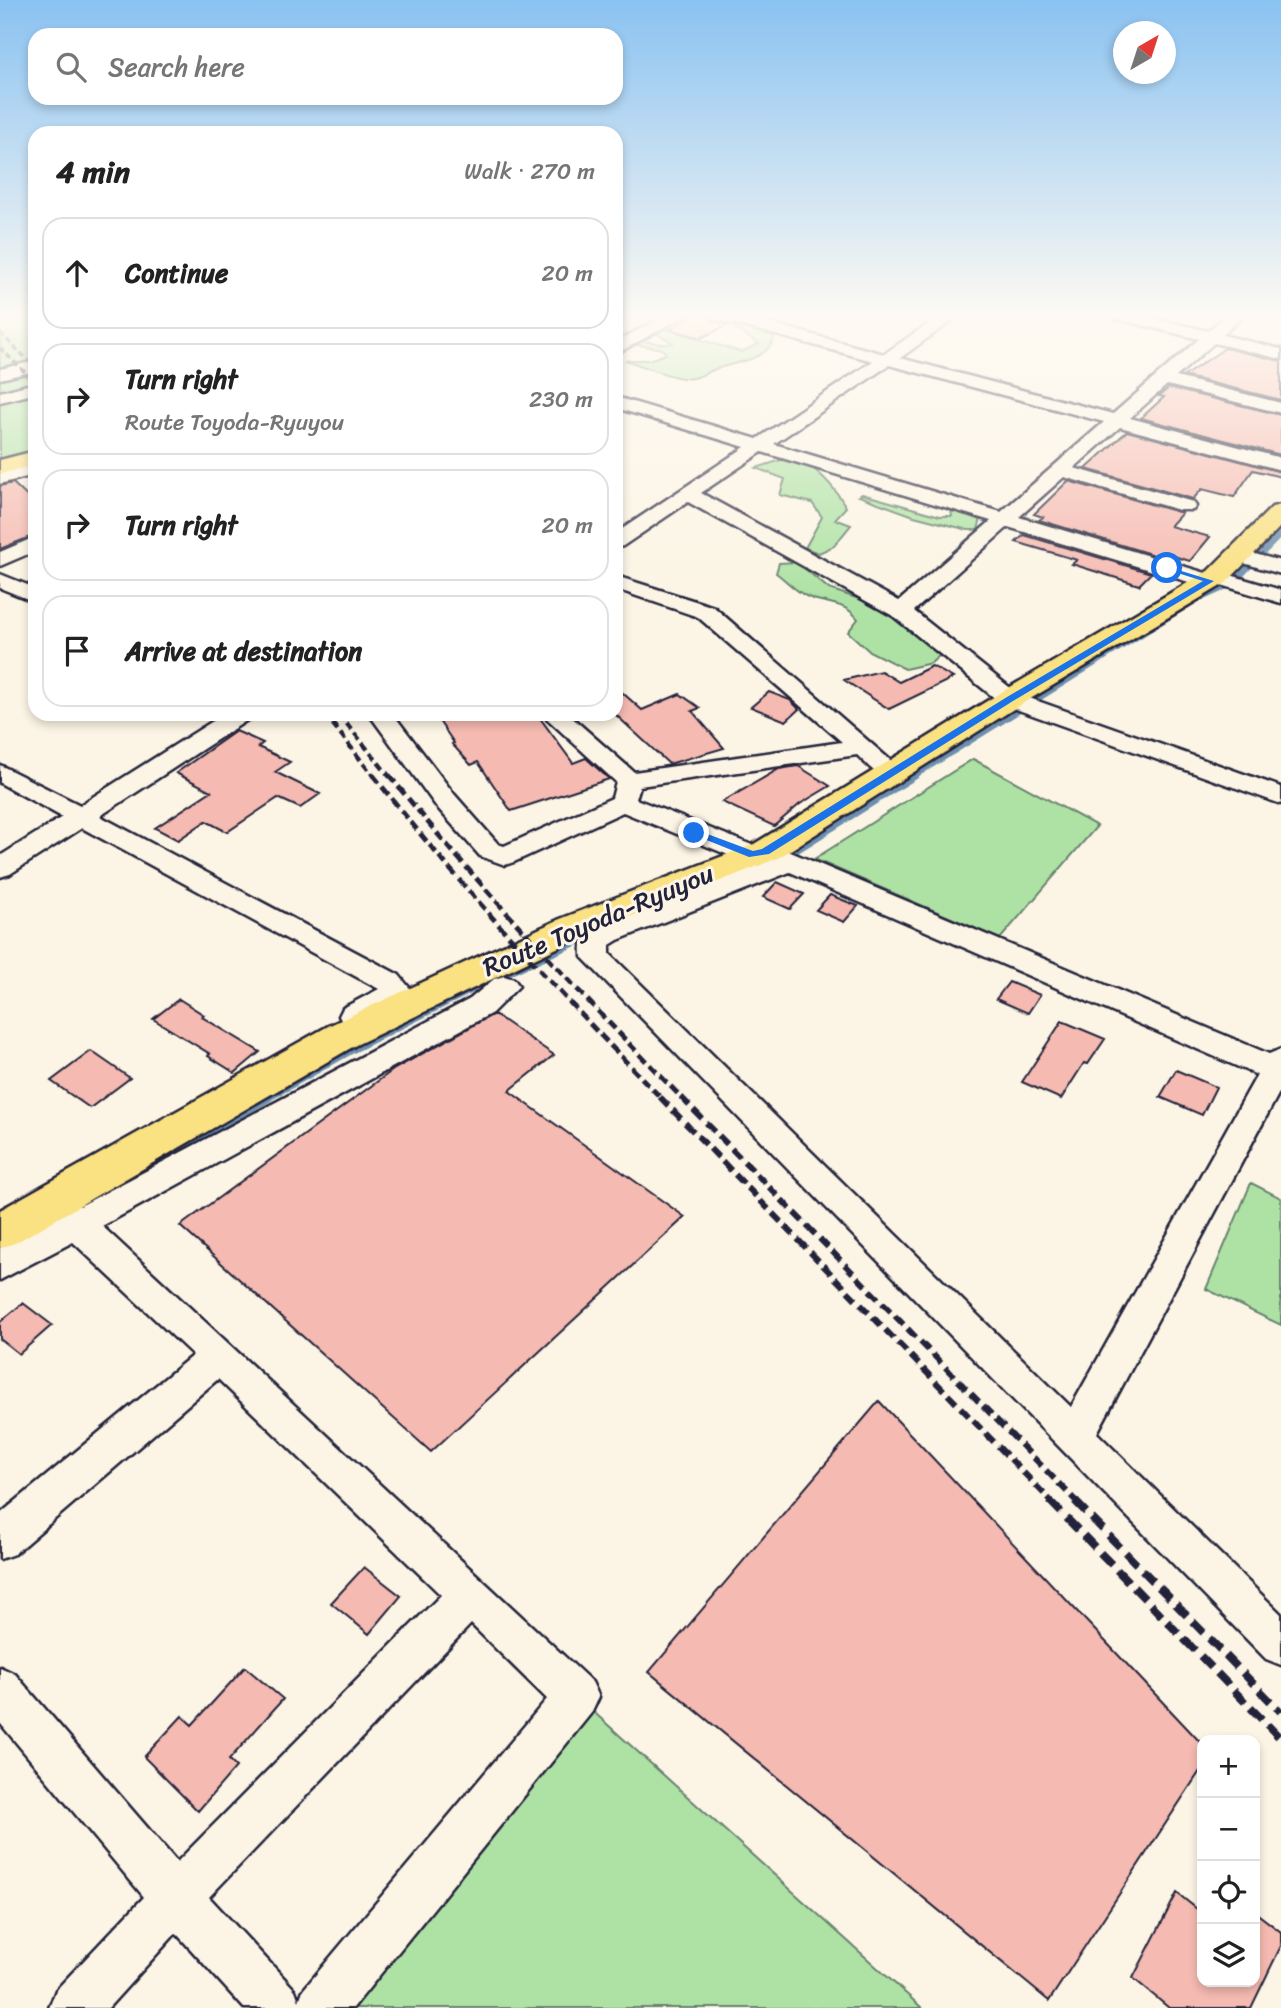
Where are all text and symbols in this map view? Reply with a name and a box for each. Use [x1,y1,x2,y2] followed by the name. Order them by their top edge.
[1113,21,1176,84] north arrow
[28,28,623,105] search box
[108,44,245,90] text: Search here
[52,48,90,86] icon: search
[56,145,130,199] text: 4 min
[464,151,595,192] text: Walk · 270 m
[125,250,228,296] text: Continue
[542,253,593,294] text: 20 m
[58,254,96,292] icon: ahead
[125,356,238,402] text: Turn right
[529,379,593,420] text: 230 m
[58,380,96,418] icon: right
[125,402,344,443] text: Route Toyoda-Ryuyou
[125,502,238,548] text: Turn right
[542,505,593,546] text: 20 m
[58,506,96,544] icon: right
[1151,552,1182,583] route start
[125,628,362,674] text: Arrive at destination
[58,632,96,670] icon: arrive
[678,817,709,848] route end
[475,850,721,990] street label: Route Toyoda-Ryuyou
[1197,1735,1260,1987] map controls
[1197,1735,1260,1798] button: +
[1197,1798,1260,1861] button: −
[1197,1861,1260,1924] button: locate
[1197,1924,1260,1987] button: layers

